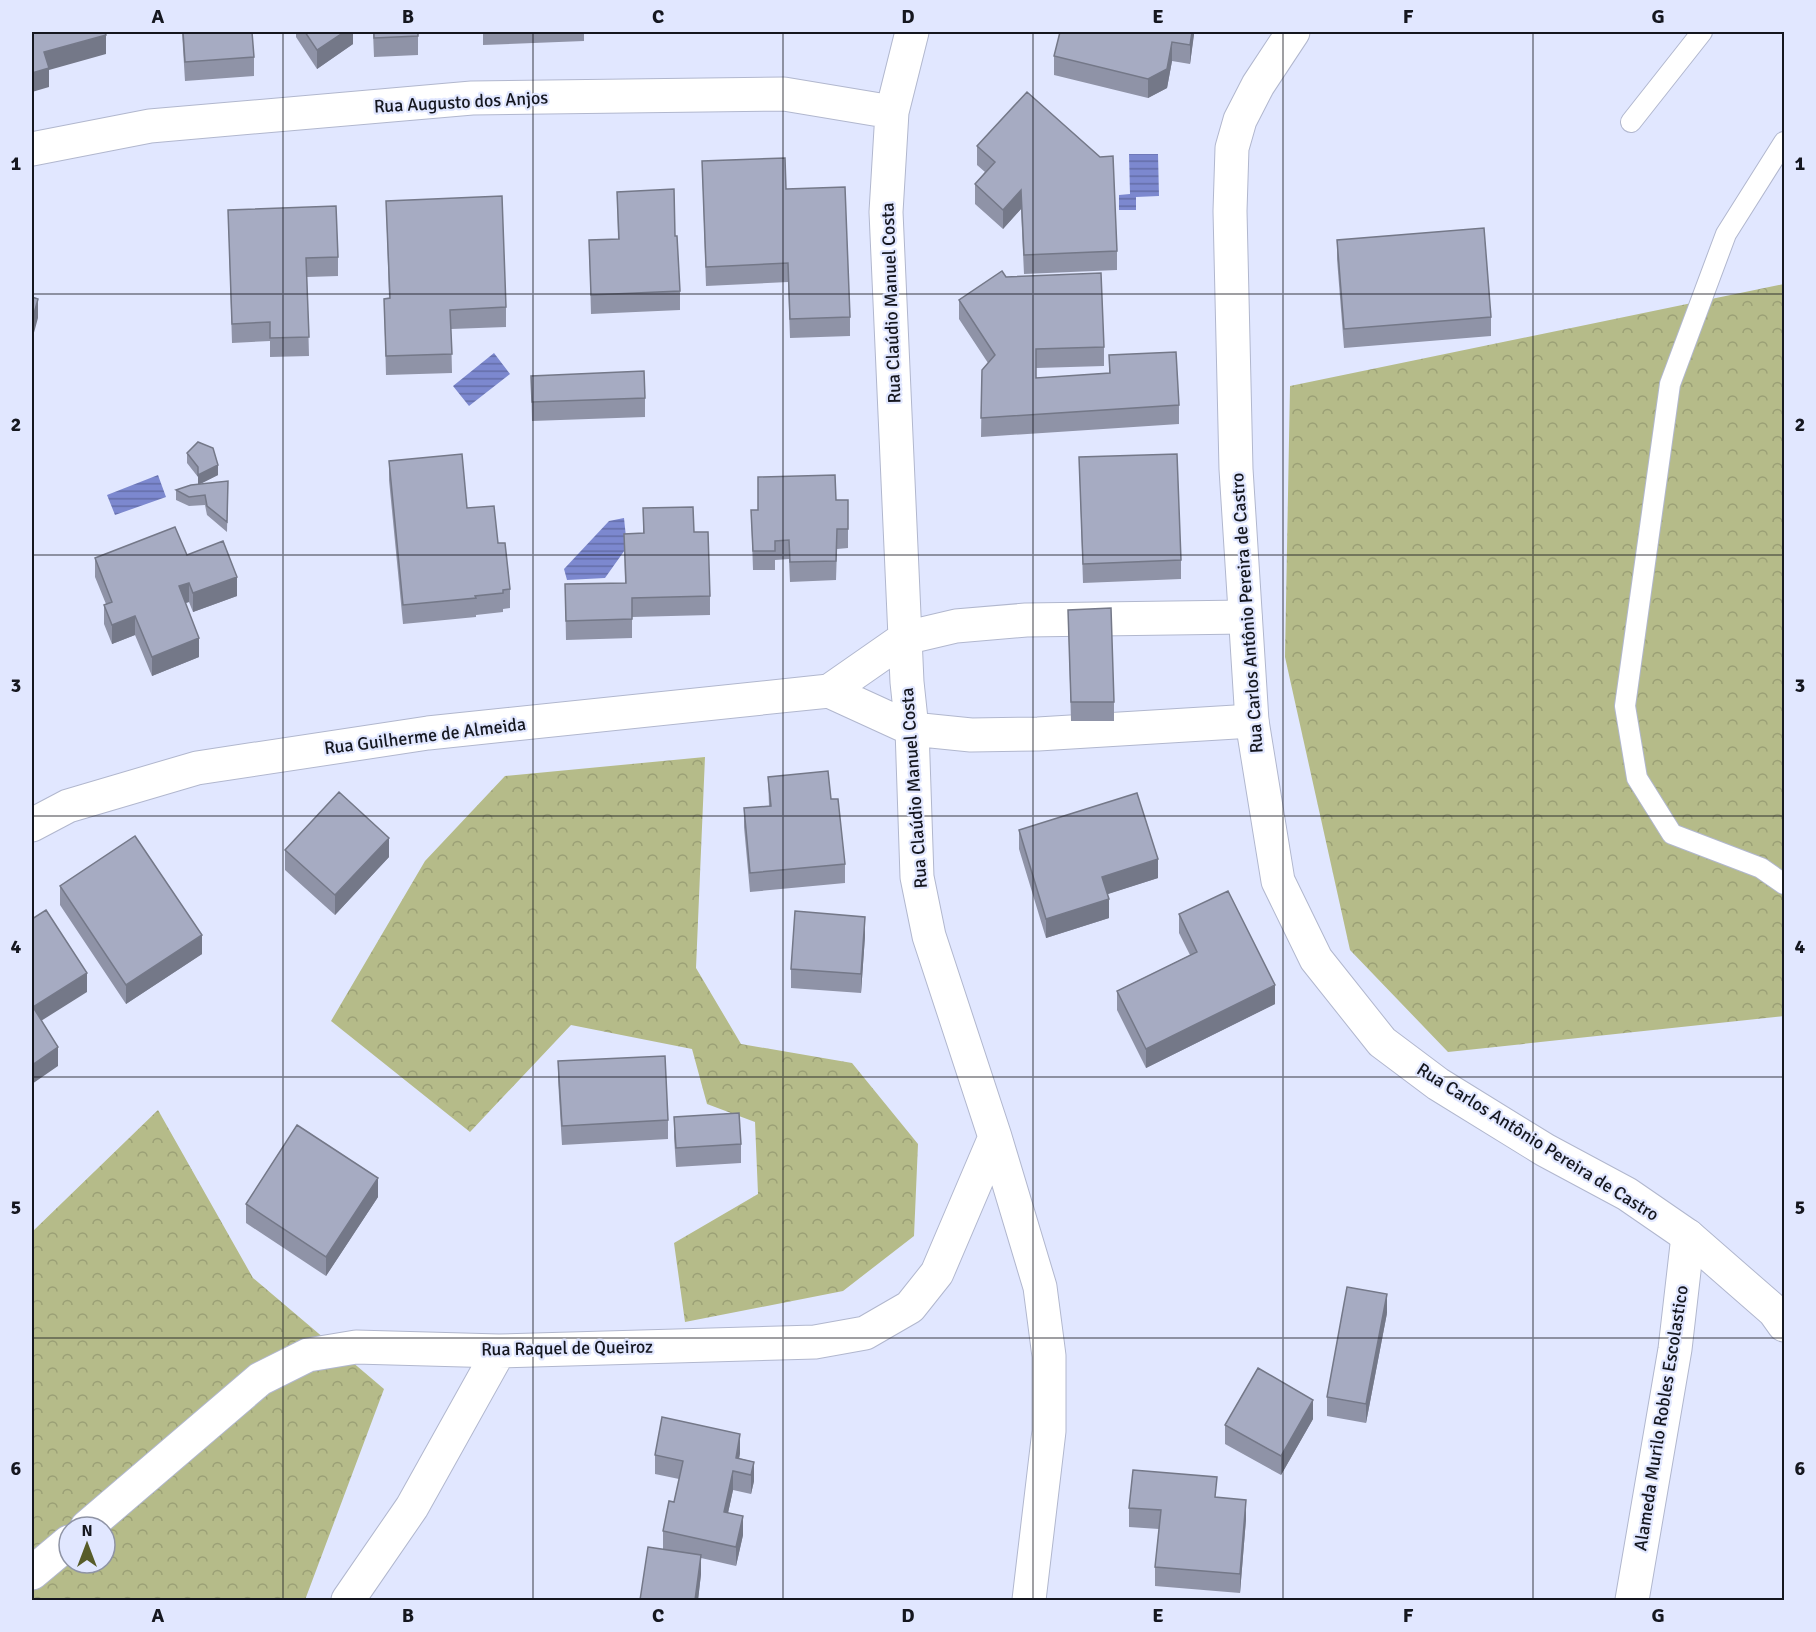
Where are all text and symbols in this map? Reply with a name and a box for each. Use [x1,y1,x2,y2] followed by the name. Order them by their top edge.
[152,4,165,29] text: A
[402,4,414,29] text: B
[652,4,664,29] text: C
[901,4,915,29] text: D
[1152,4,1164,29] text: E
[1403,4,1414,29] text: F
[1651,4,1665,29] text: G
[373,86,549,118] street label: Rua Augusto dos Anjos
[11,151,22,176] text: 1
[1795,151,1806,176] text: 1
[876,202,906,404] street label: Rua Claúdio Manuel Costa
[11,412,21,437] text: 2
[1795,412,1805,437] text: 2
[1226,472,1268,754] street label: Rua Carlos Antônio Pereira de Castro
[11,673,21,698] text: 3
[1795,673,1805,698] text: 3
[896,687,932,889] street label: Rua Claúdio Manuel Costa
[323,713,527,759] street label: Rua Guilherme de Almeida
[11,934,22,959] text: 4
[1795,934,1806,959] text: 4
[1413,1058,1663,1226] street label: Rua Carlos Antônio Pereira de Castro
[11,1195,21,1220] text: 5
[1795,1195,1805,1220] text: 5
[1629,1284,1693,1552] street label: Alameda Murilo Robles Escolastico
[481,1336,653,1360] street label: Rua Raquel de Queiroz
[11,1456,22,1481] text: 6
[1795,1456,1806,1481] text: 6
[57,1515,117,1575] north arrow
[81,1521,93,1541] text: N
[152,1603,165,1628] text: A
[402,1603,414,1628] text: B
[652,1603,664,1628] text: C
[901,1603,915,1628] text: D
[1152,1603,1164,1628] text: E
[1403,1603,1414,1628] text: F
[1651,1603,1665,1628] text: G

